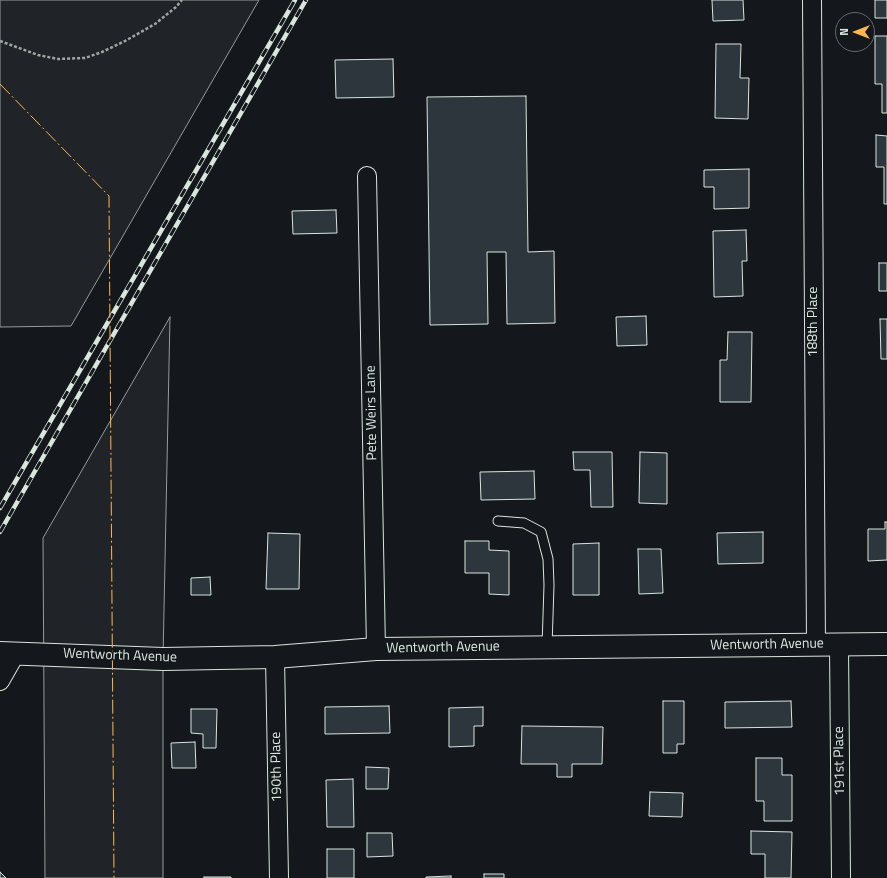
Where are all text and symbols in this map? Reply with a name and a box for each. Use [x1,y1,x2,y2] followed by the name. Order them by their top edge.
[835,12,875,52] north arrow
[836,28,852,36] text: N
[806,287,822,357] street label: 188th Place
[363,365,381,461] street label: Pete Weirs Lane
[710,636,824,654] street label: Wentworth Avenue
[386,639,500,657] street label: Wentworth Avenue
[63,646,177,666] street label: Wentworth Avenue
[831,726,849,796] street label: 191st Place
[268,732,286,802] street label: 190th Place

